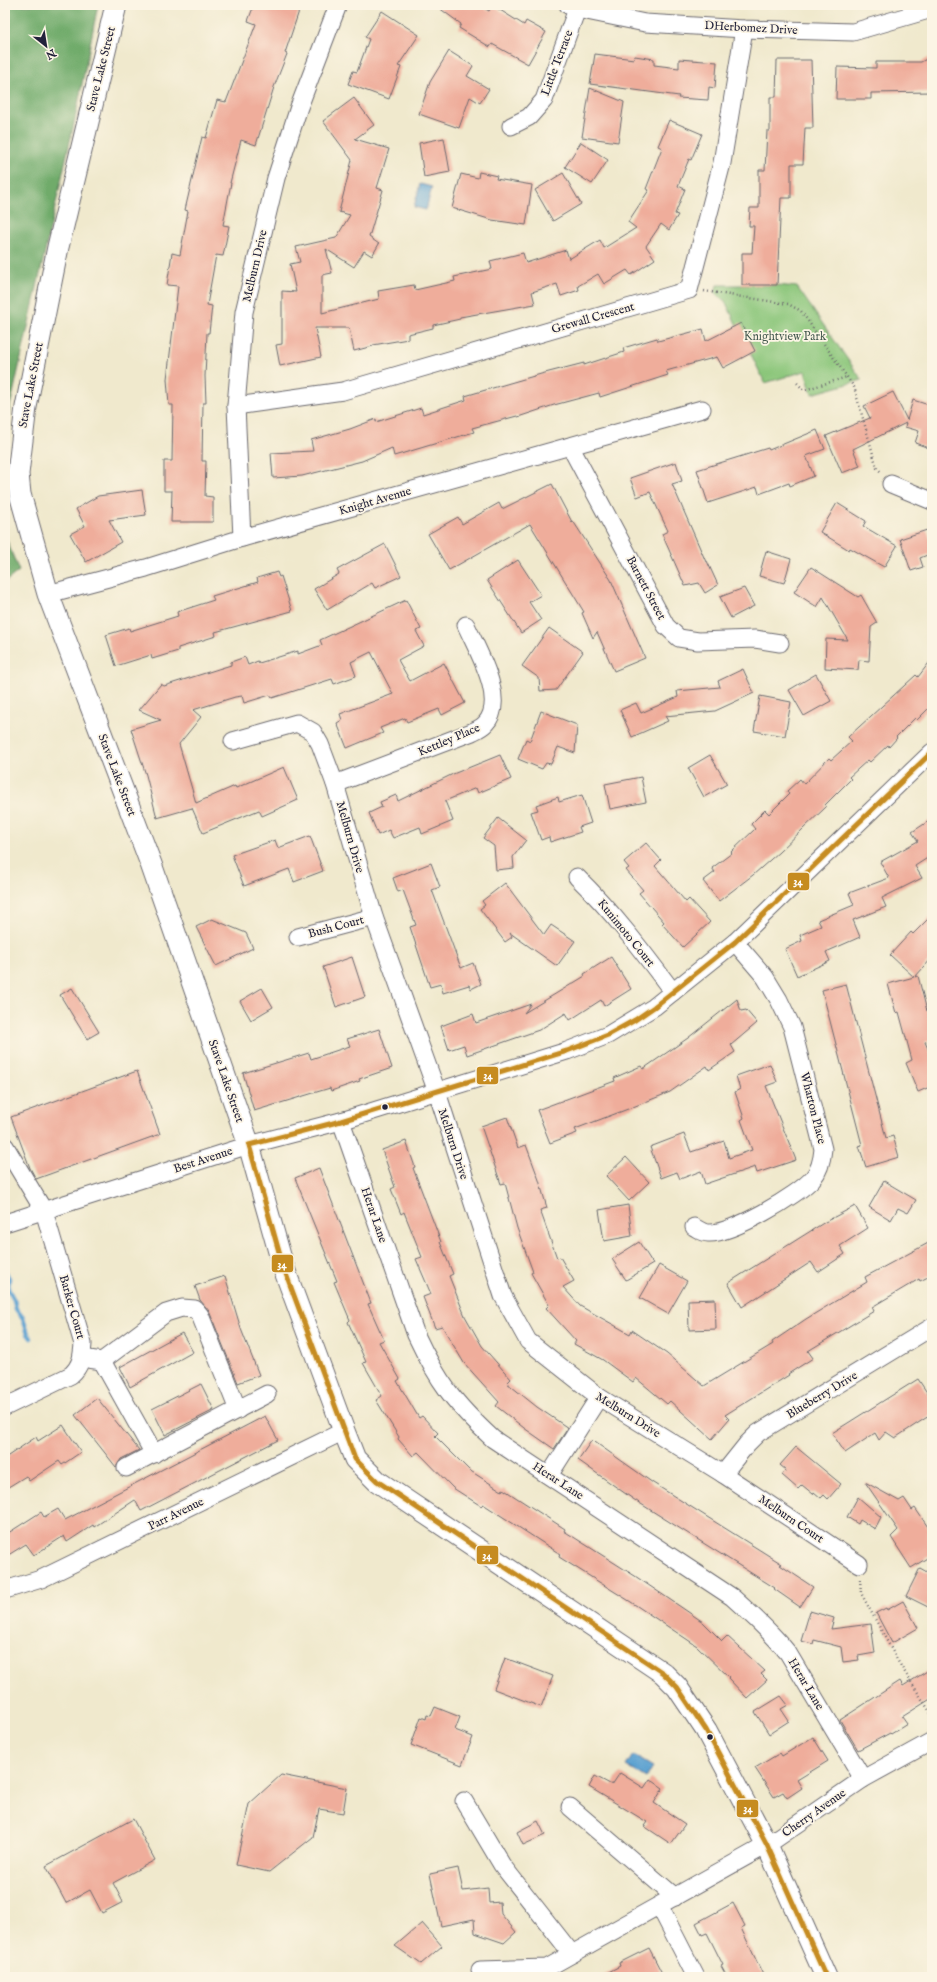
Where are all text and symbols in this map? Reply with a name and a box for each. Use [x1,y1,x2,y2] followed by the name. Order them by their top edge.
[704,18,798,38] street label: DHerbomez Drive
[83,25,119,113] street label: Stave Lake Street
[26,26,66,66] north arrow
[538,28,577,98] street label: Little Terrace
[42,45,59,62] text: N
[239,228,271,304] street label: Melburn Drive
[550,299,636,337] street label: Grewall Crescent
[744,329,827,344] park label: Knightview Park
[15,341,47,429] street label: Stave Lake Street
[337,483,413,518] street label: Knight Avenue
[623,554,669,622] street label: Barnett Street
[416,720,483,760] street label: Kettley Place
[94,732,140,818] street label: Stave Lake Street
[333,799,368,875] street label: Melburn Drive
[787,872,810,891] line badge: 34
[793,875,803,889] text: 34
[594,896,658,970] street label: Kunimoto Court
[306,912,366,942] street label: Bush Court
[205,1038,247,1124] street label: Stave Lake Street
[476,1066,499,1085] line badge: 34
[483,1069,493,1083] text: 34
[797,1071,829,1146] street label: Wharton Place
[380,1102,390,1112] unlabelled marker
[434,1107,472,1182] street label: Melburn Drive
[172,1143,235,1177] street label: Best Avenue
[357,1185,391,1245] street label: Herar Lane
[271,1254,294,1273] line badge: 34
[277,1258,287,1272] text: 34
[56,1273,88,1341] street label: Barker Court
[784,1368,861,1422] street label: Blueberry Drive
[593,1389,664,1441] street label: Melburn Drive
[530,1459,587,1503] street label: Herar Lane
[755,1492,827,1546] street label: Melburn Court
[146,1494,207,1534] street label: Parr Avenue
[476,1545,499,1565] line badge: 34
[482,1549,492,1563] text: 34
[785,1655,828,1713] street label: Herar Lane
[705,1732,715,1742] unlabelled marker
[779,1785,849,1840] street label: Cherry Avenue
[736,1799,759,1818] line badge: 34
[743,1802,753,1816] text: 34

